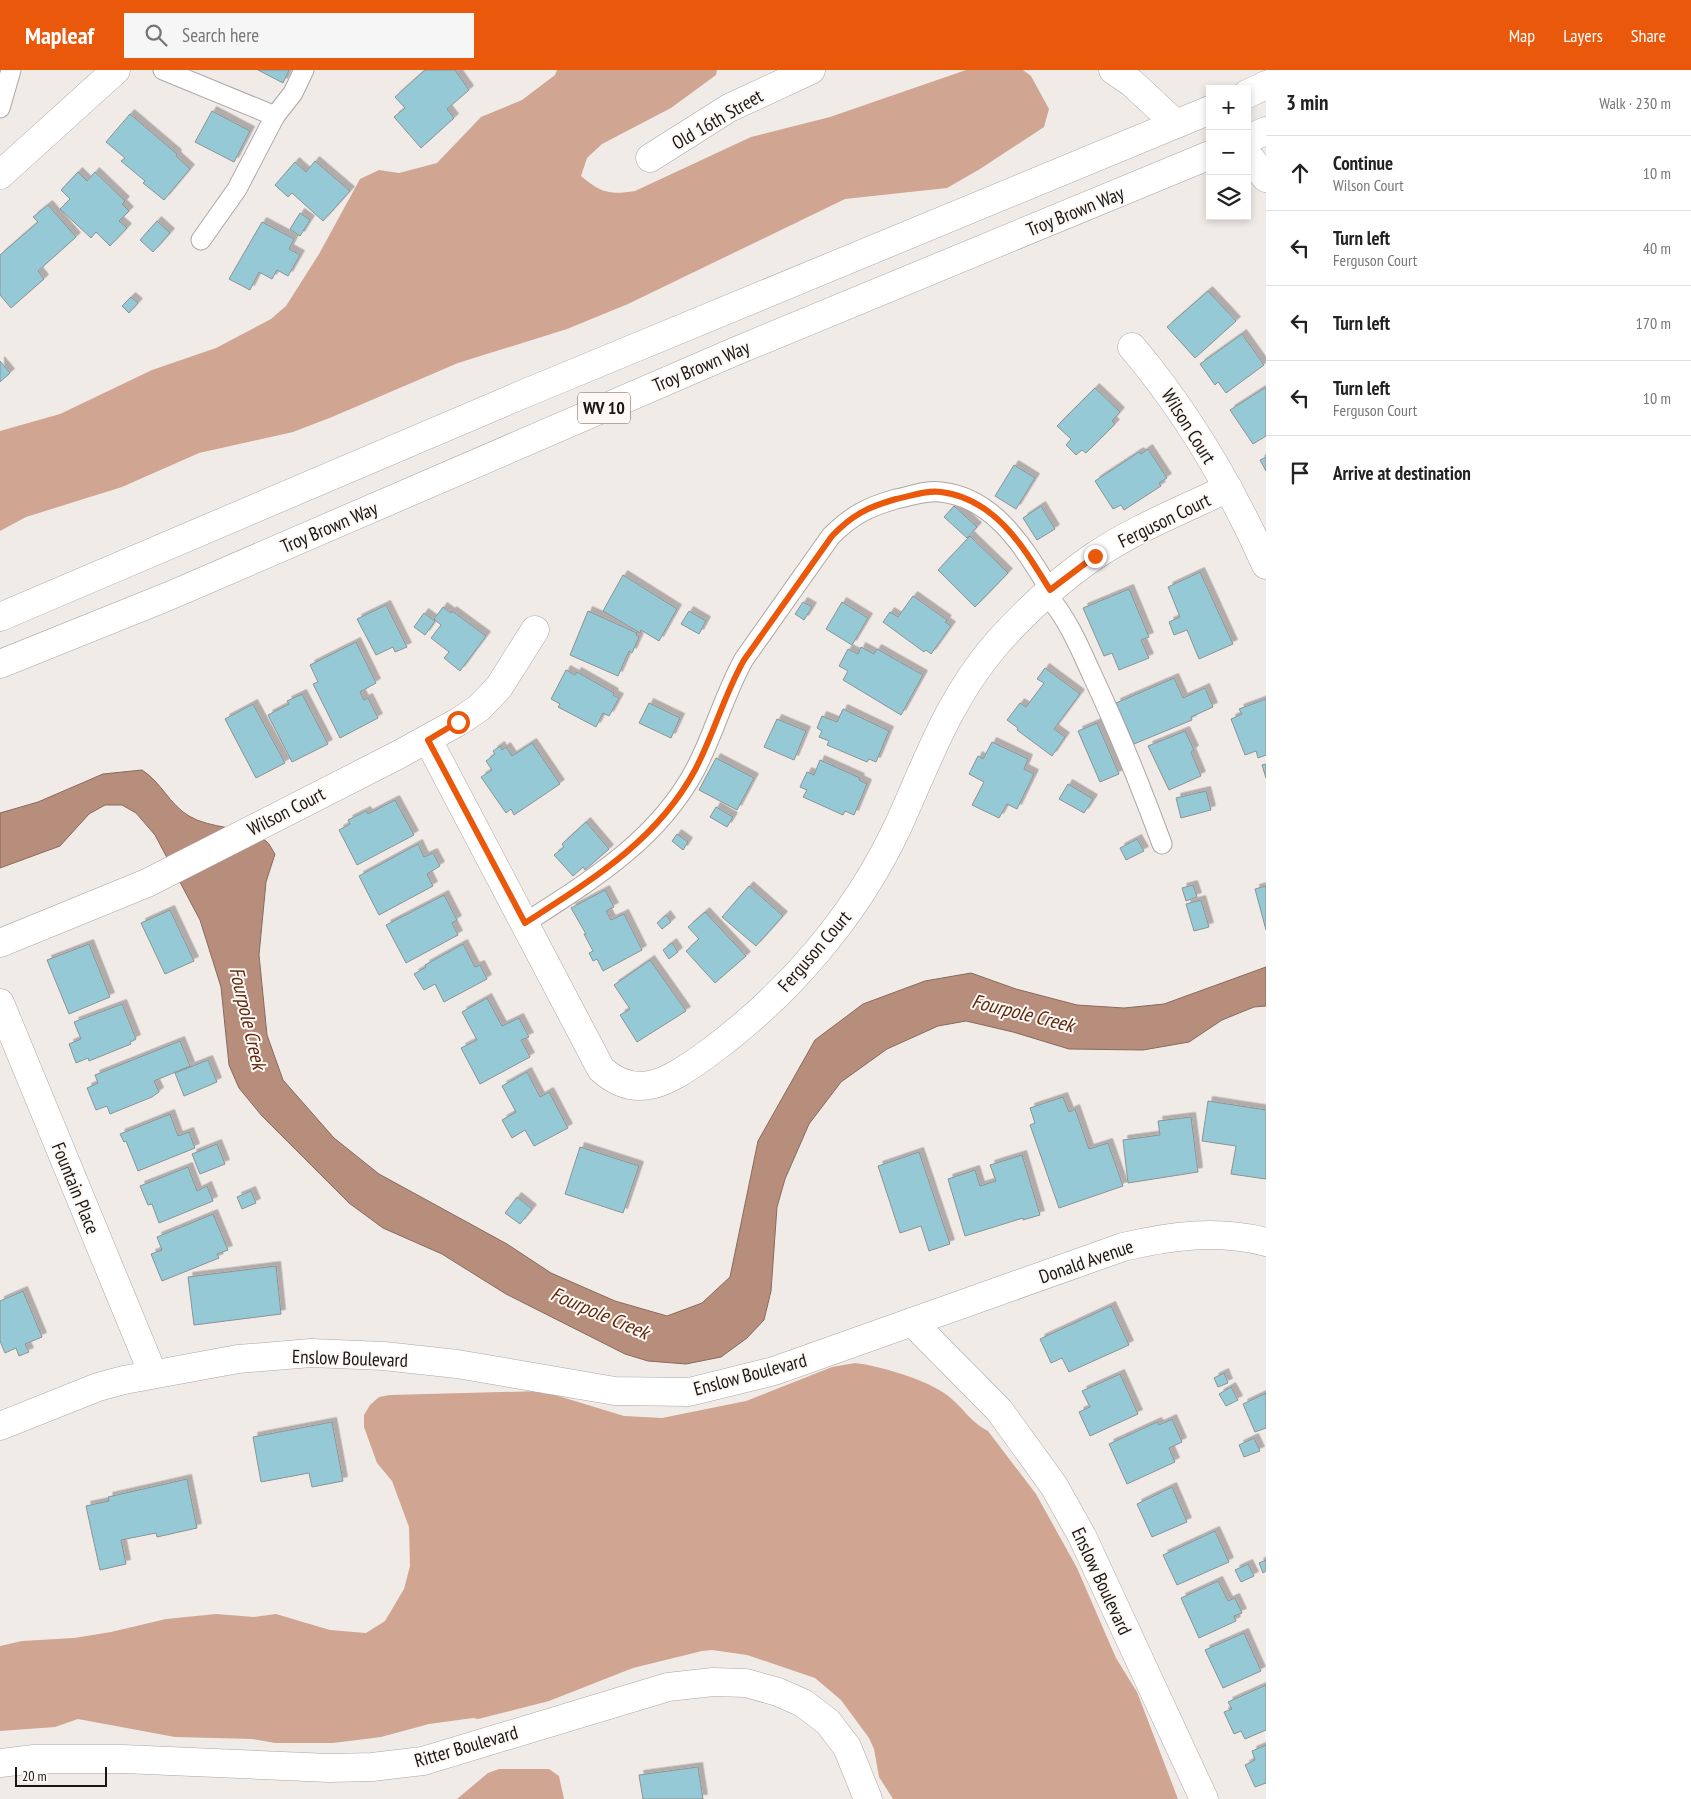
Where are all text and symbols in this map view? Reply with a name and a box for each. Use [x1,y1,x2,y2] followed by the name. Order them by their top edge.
[124,13,474,58] search box
[25,20,94,51] text: Mapleaf
[142,21,170,49] icon: search
[182,23,259,47] text: Search here
[1509,24,1535,47] text: Map
[1563,24,1603,47] text: Layers
[1631,24,1666,47] text: Share
[667,83,767,155] street label: Old 16th Street
[1206,85,1251,220] map controls
[1206,85,1251,130] button: +
[1286,89,1328,116] text: 3 min
[1599,93,1671,113] text: Walk · 230 m
[1206,130,1251,175] button: −
[1333,151,1393,175] text: Continue
[1286,159,1314,187] icon: ahead
[1643,163,1671,183] text: 10 m
[1206,175,1251,220] button: layers
[1333,175,1404,195] text: Wilson Court
[1023,180,1128,241] street label: Troy Brown Way
[1333,226,1390,250] text: Turn left
[1286,234,1314,262] icon: left
[1643,238,1671,258] text: 40 m
[1333,250,1417,270] text: Ferguson Court
[1286,309,1314,337] icon: left
[1333,311,1390,335] text: Turn left
[1636,313,1671,333] text: 170 m
[649,334,754,397] street label: Troy Brown Way
[1333,376,1390,400] text: Turn left
[1157,384,1222,469] street label: Wilson Court
[1286,384,1314,412] icon: left
[1643,388,1671,408] text: 10 m
[578,392,630,423] road number: WV 10
[1333,400,1417,420] text: Ferguson Court
[1286,459,1314,487] icon: arrive
[1333,461,1471,485] text: Arrive at destination
[1114,487,1215,553] street label: Ferguson Court
[277,495,382,558] street label: Troy Brown Way
[1084,545,1107,568] route end
[447,711,470,734] route start
[243,781,329,841] street label: Wilson Court
[772,905,856,997] street label: Ferguson Court
[224,964,273,1074] water label: Fourpole Creek
[969,988,1079,1039] water label: Fourpole Creek
[47,1139,105,1238] street label: Fountain Place
[1036,1234,1137,1288] street label: Donald Avenue
[547,1281,655,1346] water label: Fourpole Creek
[292,1344,408,1372] street label: Enslow Boulevard
[691,1347,809,1401] street label: Enslow Boulevard
[1067,1523,1137,1639] street label: Enslow Boulevard
[412,1720,520,1772] street label: Ritter Boulevard
[15,1764,108,1787] scale bar
[22,1767,47,1785] text: 20 m

